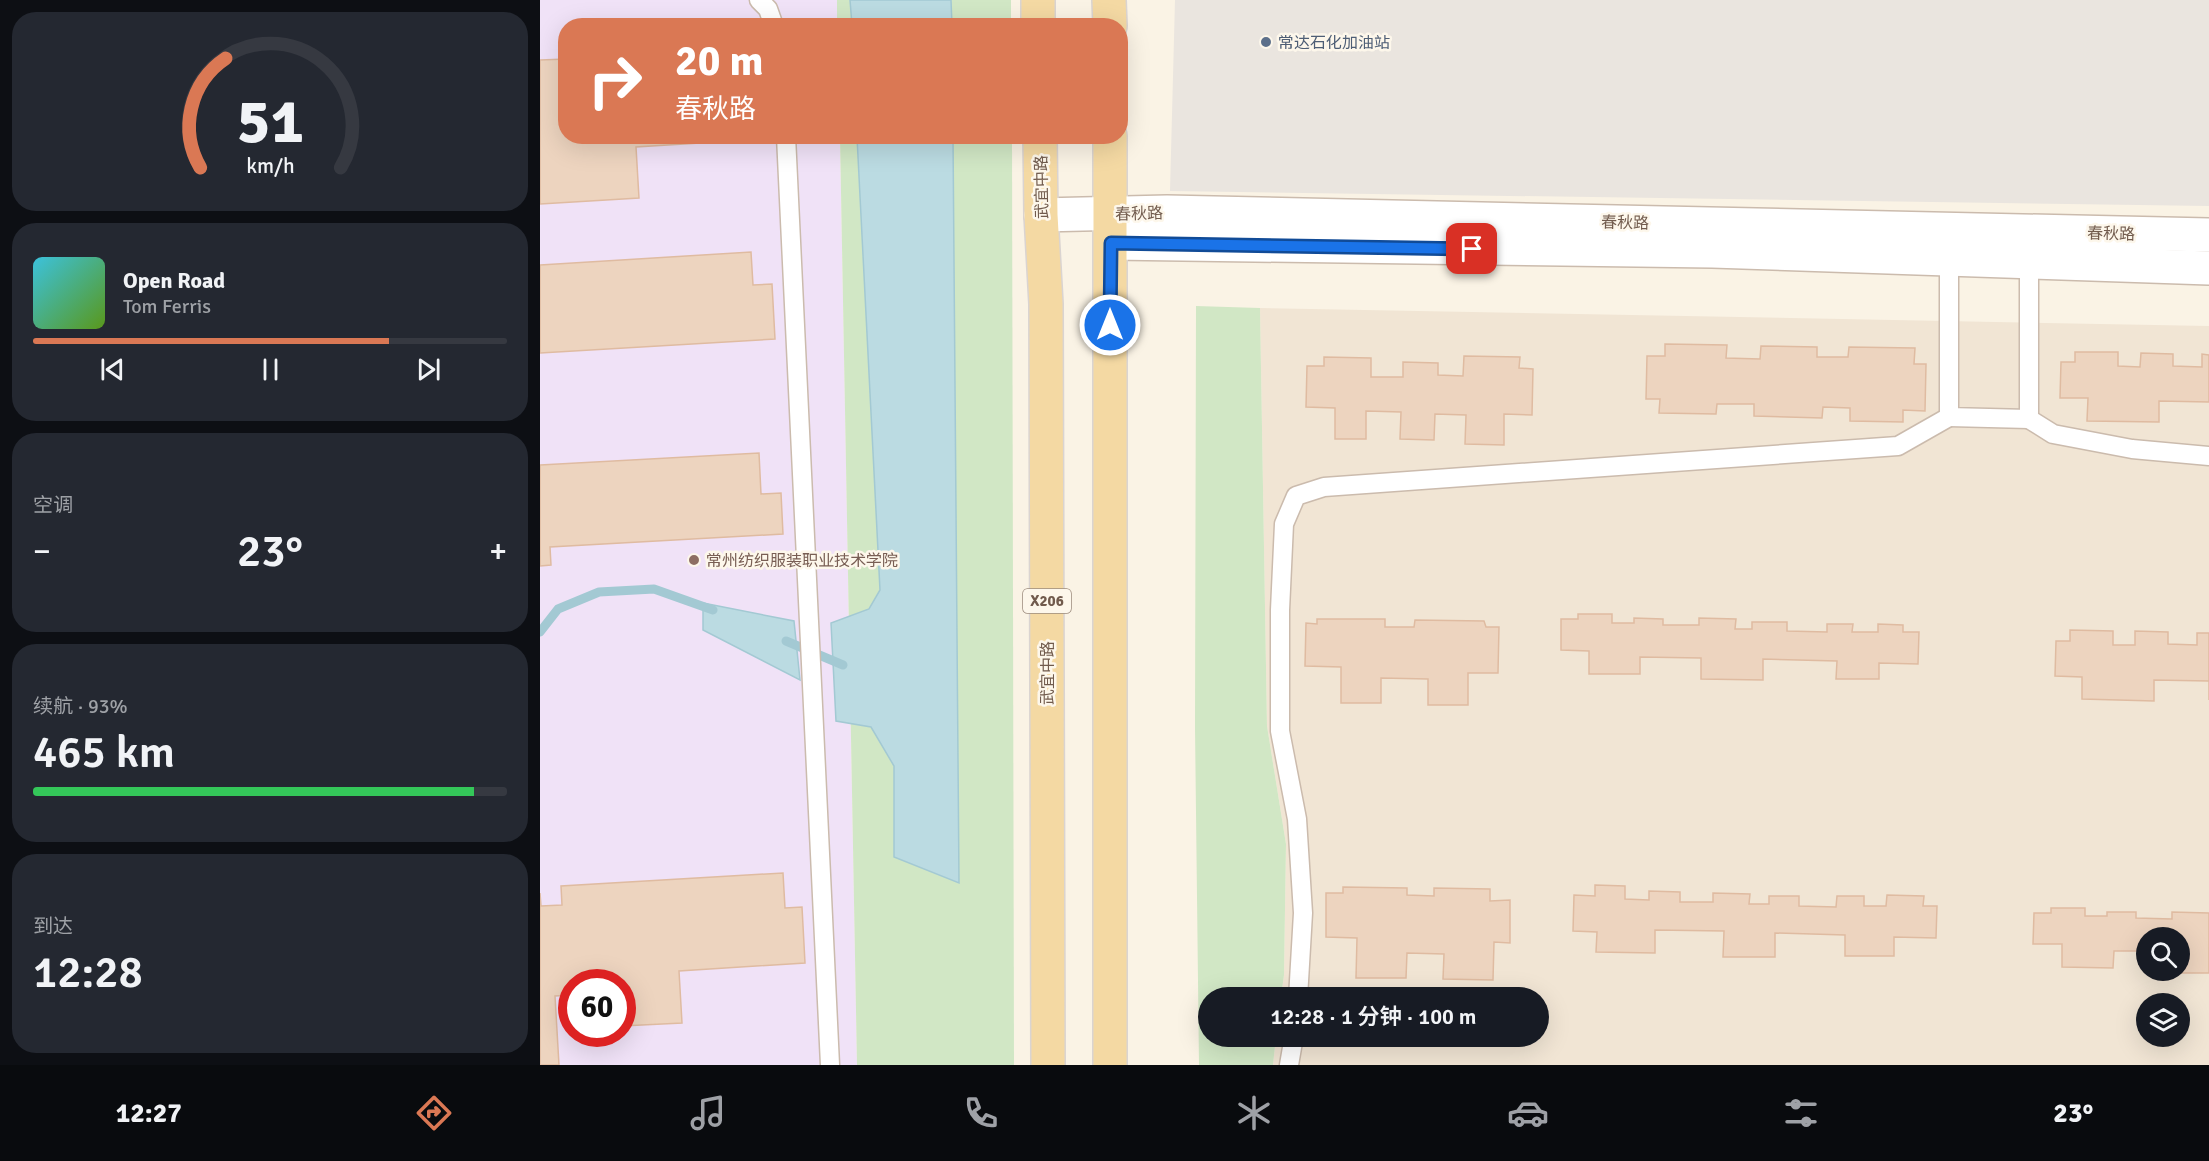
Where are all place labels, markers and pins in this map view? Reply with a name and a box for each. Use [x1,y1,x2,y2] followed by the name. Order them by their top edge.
[1278,33,1390,53] place label: 常达石化加油站
[1259,35,1273,49] marker: 常达石化加油站
[1446,223,1497,274] pin
[706,551,898,571] place label: 常州纺织服装职业技术学院
[687,553,701,567] marker: 常州纺织服装职业技术学院

